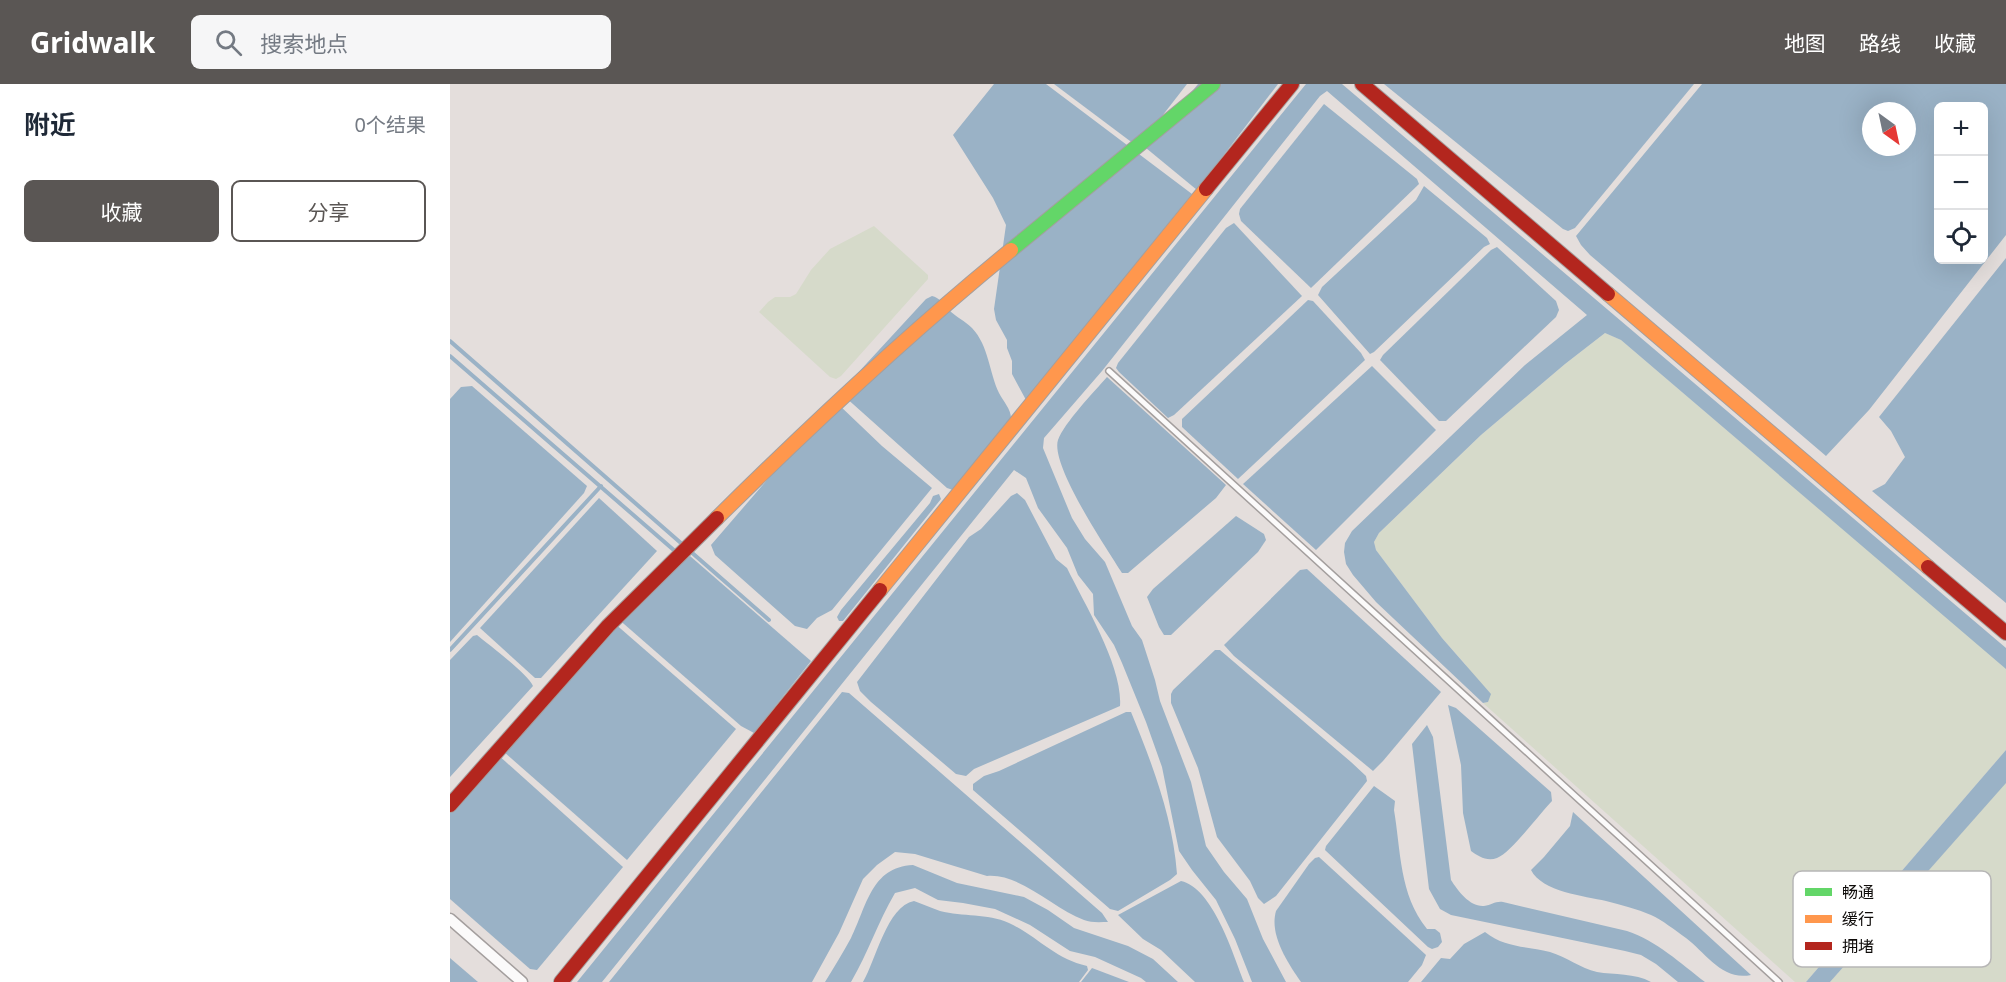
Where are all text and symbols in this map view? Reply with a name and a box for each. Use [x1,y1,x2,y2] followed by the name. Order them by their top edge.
[191,15,611,69] search box
[30,23,155,61] text: Gridwalk
[212,26,245,59] icon: search
[260,28,348,58] text: 搜索地点
[1784,29,1826,57] text: 地图
[1859,29,1901,57] text: 路线
[1934,29,1976,57] text: 收藏
[1862,102,1916,156] north arrow
[1934,102,1988,264] map controls
[1934,102,1988,156] button: +
[24,106,76,142] text: 附近
[355,111,426,138] text: 0个结果
[1934,156,1988,210] button: −
[24,180,219,242] button: 收藏
[231,180,426,242] button: 分享
[1934,210,1988,264] button: locate
[1793,871,1991,967] legend
[1842,881,1874,903] text: 畅通
[1842,908,1874,930] text: 缓行
[1842,935,1874,957] text: 拥堵

